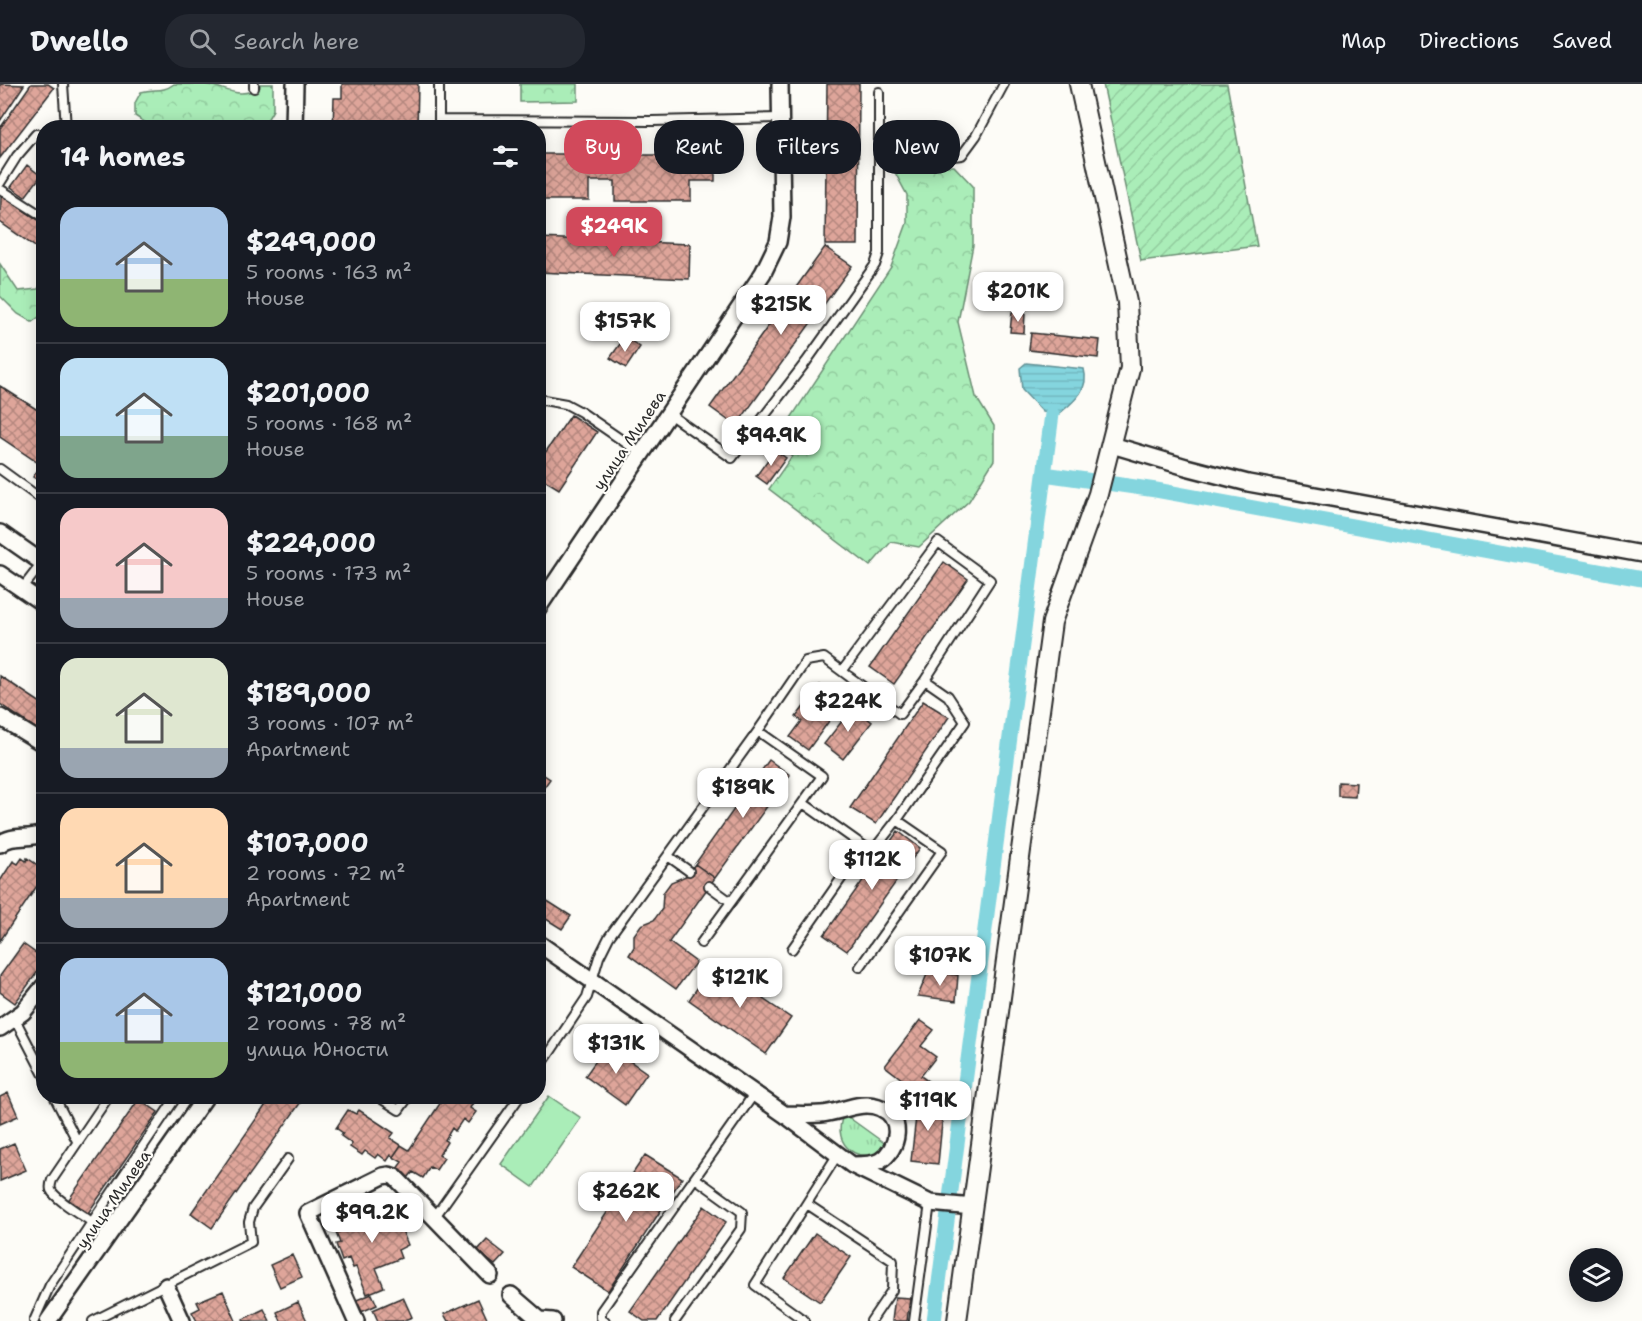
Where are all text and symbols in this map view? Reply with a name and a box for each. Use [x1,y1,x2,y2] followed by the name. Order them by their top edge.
[165,14,585,68] search box
[30,22,129,60] text: Dwello
[186,25,219,58] icon: search
[234,27,360,56] text: Search here
[1341,27,1386,55] text: Map
[1419,27,1519,55] text: Directions
[1552,27,1612,55] text: Saved
[564,120,642,174] chip: Buy
[654,120,744,174] chip: Rent
[756,120,861,174] chip: Filters
[873,120,960,174] chip: New
[60,139,186,174] text: 14 homes
[489,140,522,173] icon: filters
[572,207,656,258] pin: $249K
[580,213,648,239] text: $249K
[246,224,377,259] text: $249,000
[108,231,180,303] icon: home
[246,259,412,285] text: 5 rooms · 163 m²
[976,272,1060,323] pin: $201K
[986,278,1050,304] text: $201K
[246,285,305,311] text: House
[739,285,823,336] pin: $215K
[750,291,812,317] text: $215K
[583,302,667,353] pin: $157K
[594,308,656,334] text: $157K
[246,375,370,410] text: $201,000
[108,382,180,454] icon: home
[588,386,671,494] street label: улица Милева
[246,410,412,436] text: 5 rooms · 168 m²
[722,416,820,467] pin: $94.9K
[736,422,806,448] text: $94.9K
[246,436,305,462] text: House
[246,525,376,560] text: $224,000
[108,532,180,604] icon: home
[246,560,411,586] text: 5 rooms · 173 m²
[246,586,305,612] text: House
[246,675,371,710] text: $189,000
[108,682,180,754] icon: home
[806,682,890,733] pin: $224K
[814,688,882,714] text: $224K
[246,710,414,736] text: 3 rooms · 107 m²
[246,736,350,762] text: Apartment
[701,768,785,819] pin: $189K
[711,774,775,800] text: $189K
[246,825,369,860] text: $107,000
[108,832,180,904] icon: home
[830,840,914,891] pin: $112K
[843,846,901,872] text: $112K
[246,860,405,886] text: 2 rooms · 72 m²
[246,886,350,912] text: Apartment
[898,936,982,987] pin: $107K
[909,942,971,968] text: $107K
[698,958,782,1009] pin: $121K
[711,964,769,990] text: $121K
[246,975,363,1010] text: $121,000
[108,982,180,1054] icon: home
[246,1010,406,1036] text: 2 rooms · 78 m²
[574,1024,658,1075] pin: $131K
[587,1030,645,1056] text: $131K
[246,1036,389,1062] text: улица Юности
[886,1081,970,1132] pin: $119K
[899,1087,957,1113] text: $119K
[72,1146,155,1253] street label: улица Милева
[584,1172,668,1223] pin: $262K
[592,1178,660,1204] text: $262K
[323,1193,421,1244] pin: $99.2K
[335,1199,409,1225] text: $99.2K
[1569,1248,1623,1302] map controls
[1569,1248,1623,1302] button: layers

